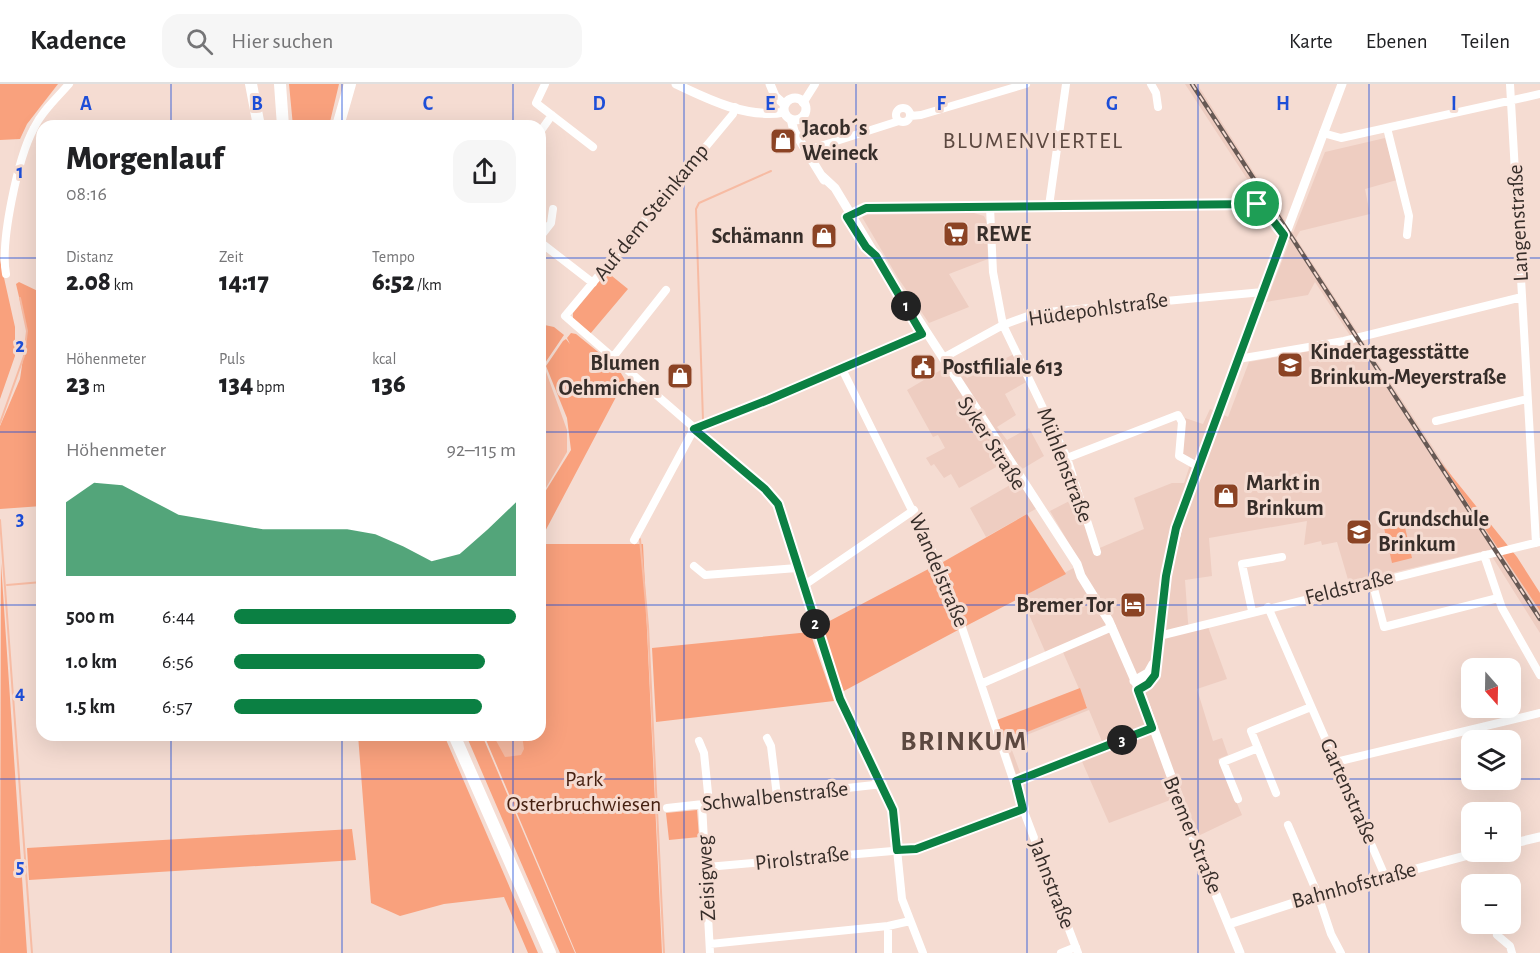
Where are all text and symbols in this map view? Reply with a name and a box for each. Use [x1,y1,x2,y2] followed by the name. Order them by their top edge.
[162,14,582,68] search box
[183,25,216,58] icon: search
[30,27,126,55] text: Kadence
[231,30,333,52] text: Hier suchen
[1289,31,1333,52] text: Karte
[1366,31,1428,52] text: Ebenen
[1461,31,1510,52] text: Teilen
[80,94,92,114] text: A
[251,94,263,114] text: B
[423,94,434,114] text: C
[592,94,606,114] text: D
[765,94,775,114] text: E
[936,94,946,114] text: F
[1106,94,1118,114] text: G
[1276,94,1290,114] text: H
[1451,94,1457,114] text: I
[802,117,878,164] place label: Jacob´s Weineck
[768,126,798,156] shop icon: Jacob´s Weineck
[942,129,1124,153] district label: BLUMENVIERTEL
[453,140,516,203] button: share
[589,140,713,284] street label: Auf dem Steinkamp
[66,143,223,176] text: Morgenlauf
[16,162,24,182] text: 1
[1504,164,1532,282] street label: Langenstraße
[1231,178,1282,229] pin
[66,184,107,204] text: 08:16
[1240,187,1273,220] icon: arrive
[941,219,971,249] supermarket icon: REWE
[809,221,839,251] shop icon: Schämann
[976,223,1031,245] place label: REWE
[711,225,804,247] place label: Schämann
[66,249,113,265] text: Distanz
[219,249,243,265] text: Zeit
[372,249,415,265] text: Tempo
[66,269,111,295] text: 2.08
[219,269,269,295] text: 14:17
[372,269,414,295] text: 6:52
[111,277,134,293] text: km
[414,277,442,293] text: /km
[1027,288,1169,330] street label: Hüdepohlstraße
[891,291,921,321] pin: 1
[903,298,909,314] text: 1
[15,336,25,356] text: 2
[1310,341,1506,389] place label: Kindertagesstätte Brinkum-Meyerstraße
[1275,350,1305,380] school or university icon: Kindertagesstätte Brinkum-Meyerstraße
[66,351,146,367] text: Höhenmeter
[219,351,245,367] text: Puls
[372,351,396,367] text: kcal
[558,352,660,399] place label: Blumen Oehmichen
[908,352,938,382] public building icon: Postfiliale 613
[942,356,1063,378] place label: Postfiliale 613
[665,361,695,391] shop icon: Blumen Oehmichen
[66,371,90,397] text: 23
[219,371,253,397] text: 134
[372,371,406,397] text: 136
[90,379,105,395] text: m
[253,379,285,395] text: bpm
[954,392,1030,494] street label: Syker Straße
[1033,405,1097,525] street label: Mühlenstraße
[66,440,166,460] text: Höhenmeter
[447,440,516,460] text: 92–115 m
[1246,472,1324,519] place label: Markt in Brinkum
[1211,481,1241,511] shop icon: Markt in Brinkum
[1378,508,1489,555] place label: Grundschule Brinkum
[16,509,24,529] text: 3
[905,510,973,630] street label: Wandelstraße
[1344,517,1374,547] school or university icon: Grundschule Brinkum
[1303,565,1395,609] street label: Feldstraße
[1118,590,1148,620] hotel icon: Bremer Tor
[1016,594,1114,616] place label: Bremer Tor
[66,607,115,627] text: 500 m
[162,607,195,627] text: 6:44
[800,609,830,639] pin: 2
[811,616,819,632] text: 2
[66,652,117,672] text: 1.0 km
[162,652,194,672] text: 6:56
[1461,658,1521,718] north arrow
[1461,658,1521,934] map controls
[15,683,25,703] text: 4
[66,697,115,717] text: 1.5 km
[162,697,193,717] text: 6:57
[1107,725,1137,755] pin: 3
[900,728,1028,756] district label: BRINKUM
[1461,730,1521,790] button: layers
[1119,732,1125,748] text: 3
[1316,735,1382,847] street label: Gartenstraße
[507,768,661,815] park label: Park Osterbruchwiesen
[1160,773,1226,897] street label: Bremer Straße
[701,777,849,815] street label: Schwalbenstraße
[1461,802,1521,862] button: +
[693,834,719,921] street label: Zeisigweg
[1025,836,1079,932] street label: Jahnstraße
[754,842,850,874] street label: Pirolstraße
[16,857,24,877] text: 5
[1290,858,1418,912] street label: Bahnhofstraße
[1461,874,1521,934] button: −

